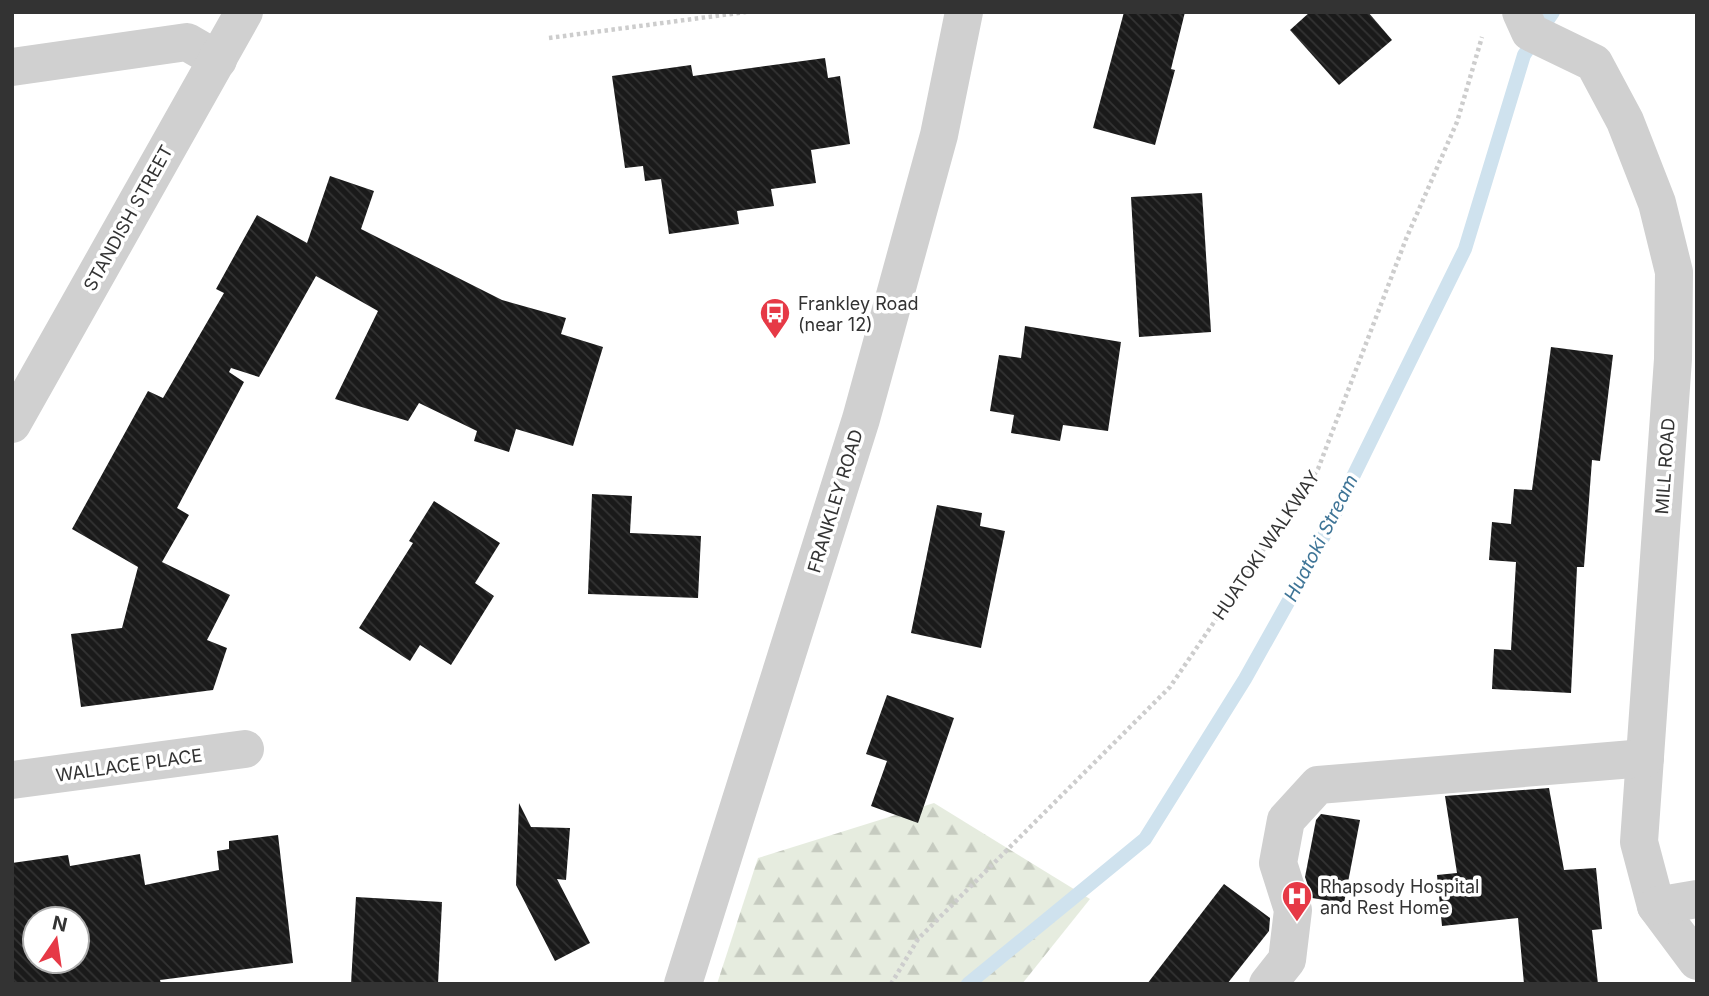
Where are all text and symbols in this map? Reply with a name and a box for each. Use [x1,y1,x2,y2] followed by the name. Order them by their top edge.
[79,141,177,295] street label: STANDISH STREET
[798,293,919,335] place label: Frankley Road (near 12)
[758,296,792,340] bus stop icon: Frankley Road (near 12)
[1651,417,1679,515] street label: MILL ROAD
[803,427,867,575] street label: FRANKLEY ROAD
[1208,466,1324,624] street label: HUATOKI WALKWAY
[1279,471,1363,605] water label: Huatoki Stream
[54,744,204,786] street label: WALLACE PLACE
[1320,876,1479,918] place label: Rhapsody Hospital and Rest Home
[1280,879,1314,923] hospital icon: Rhapsody Hospital and Rest Home
[21,905,91,975] north arrow
[50,911,69,937] text: N

